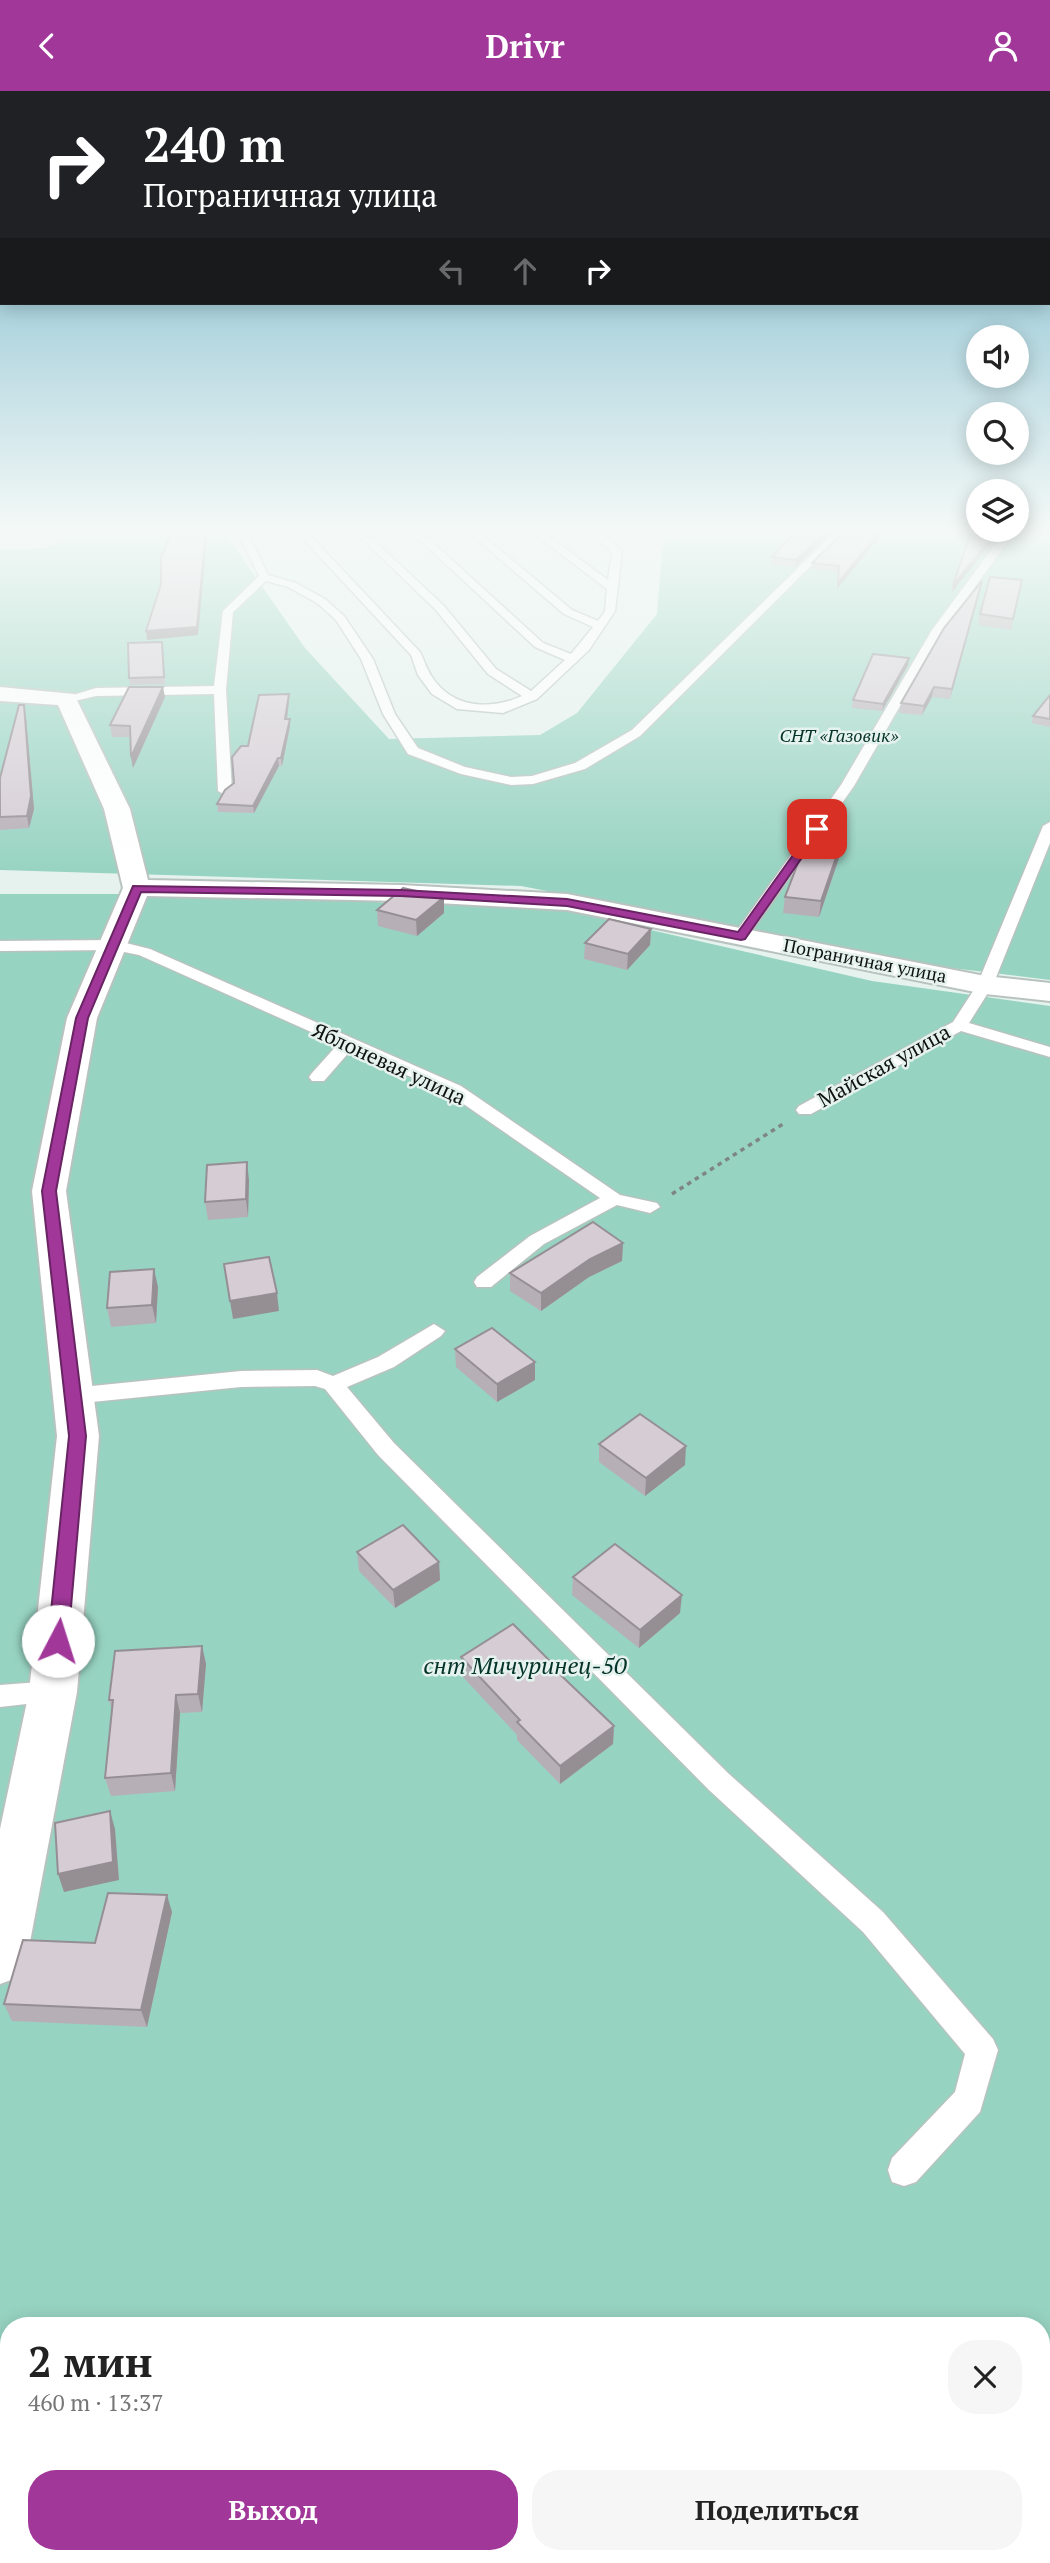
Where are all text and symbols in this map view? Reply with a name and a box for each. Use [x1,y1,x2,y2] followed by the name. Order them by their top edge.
[485,25,565,67] text: Drivr
[28,27,66,65] icon: back
[984,27,1022,65] icon: person
[143,111,285,176] text: 240 m
[28,119,119,210] icon: right
[143,174,437,216] text: Пограничная улица
[433,252,471,290] icon: left
[506,252,544,290] icon: ahead
[579,252,617,290] icon: right
[966,325,1029,542] map controls
[966,325,1029,388] button: sound
[966,402,1029,465] button: search
[966,479,1029,542] button: layers
[780,723,899,747] park label: СНТ «Газовик»
[787,799,847,859] pin
[798,810,836,848] icon: arrive
[782,932,949,988] street label: Пограничная улица
[308,1015,471,1111] street label: Яблоневая улица
[812,1017,955,1113] street label: Майская улица
[21,1604,95,1678] position arrow
[423,1649,627,1681] park label: снт Мичуринец-50
[28,2333,153,2389] text: 2 мин
[948,2340,1022,2414] button: close
[28,2387,163,2418] text: 460 m · 13:37
[28,2470,518,2550] button: Выход
[532,2470,1022,2550] button: Поделиться

